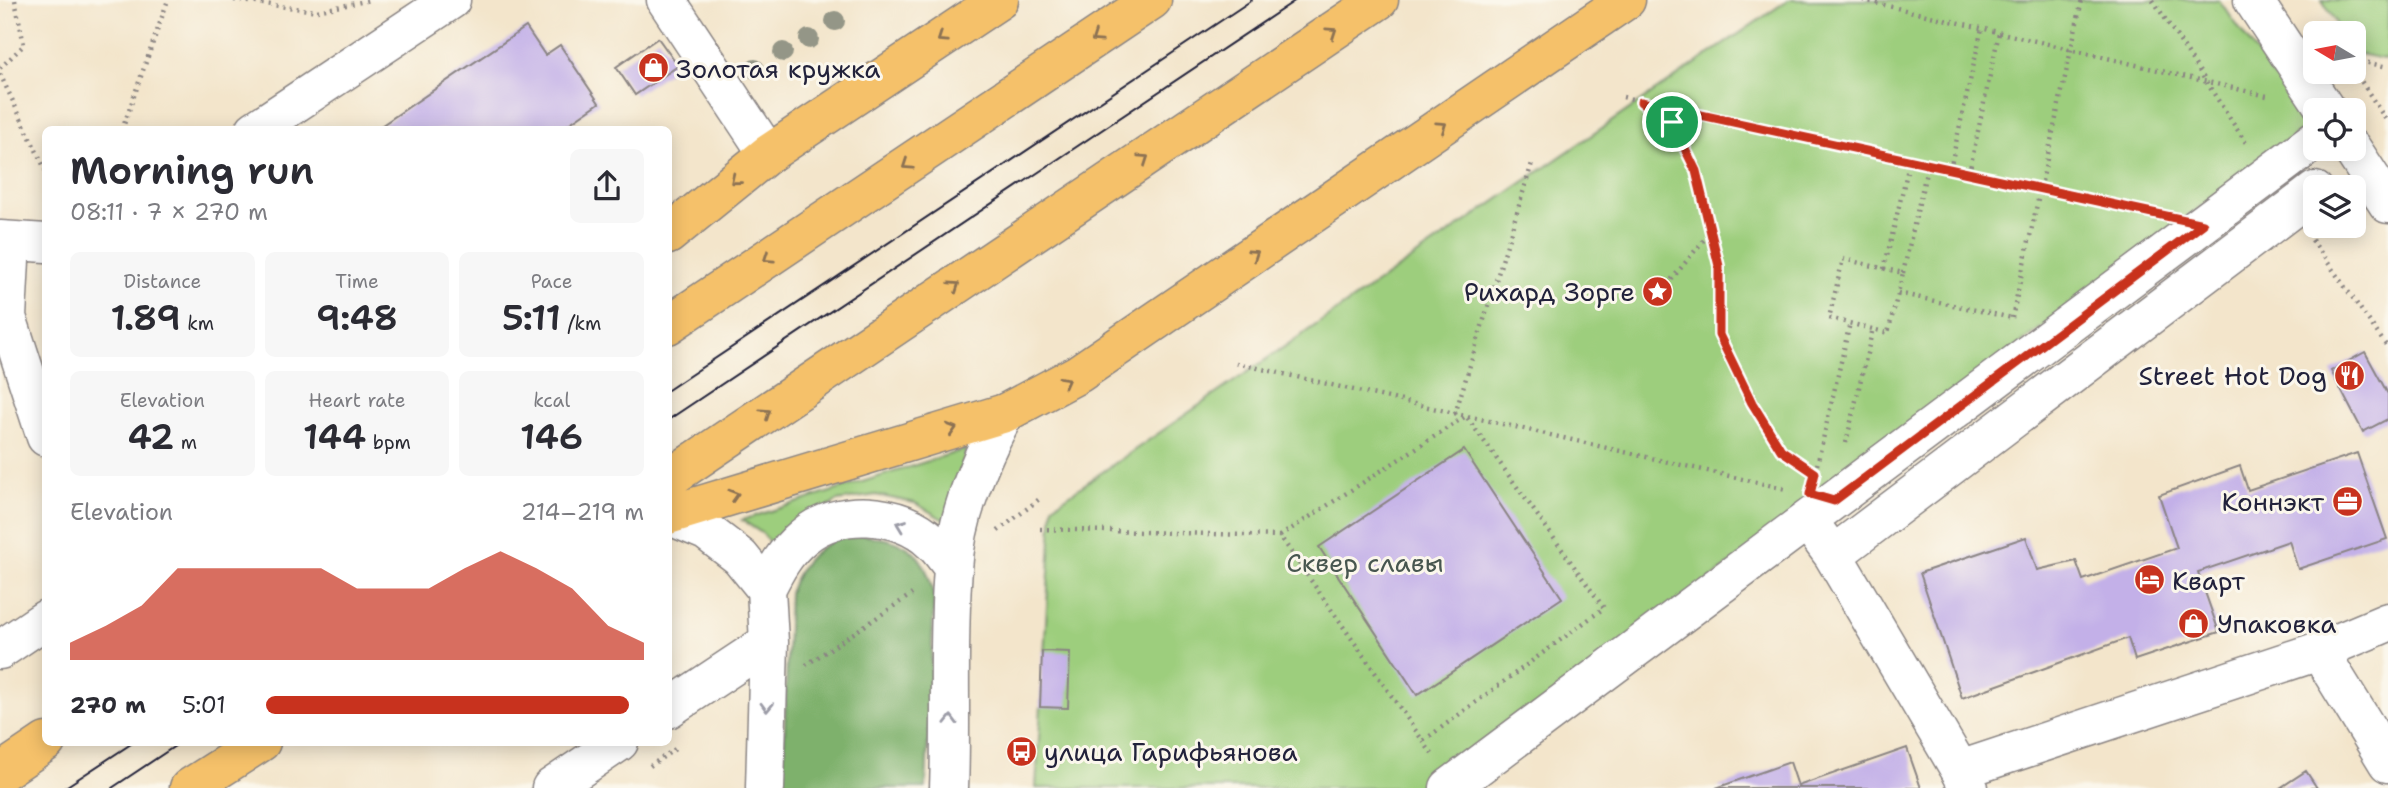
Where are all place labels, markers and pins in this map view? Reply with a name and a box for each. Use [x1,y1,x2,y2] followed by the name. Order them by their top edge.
[636,51,670,85] shop icon: Золотая кружка
[676,51,881,86] place label: Золотая кружка
[1642,92,1702,152] pin
[1464,274,1635,309] place label: Рихард Зорге
[1641,274,1675,308] place icon: Рихард Зорге
[2139,358,2327,393] place label: Street Hot Dog
[2333,358,2367,392] restaurant icon: Street Hot Dog
[2221,484,2325,519] place label: Коннэкт
[2330,484,2364,518] office icon: Коннэкт
[2132,563,2166,597] hotel icon: Кварт
[2172,563,2246,598] place label: Кварт
[2177,606,2211,640] shop icon: Упаковка
[2217,606,2336,641] place label: Упаковка
[1004,734,1038,768] bus stop icon: улица Гарифьянова
[1044,734,1298,769] place label: улица Гарифьянова

